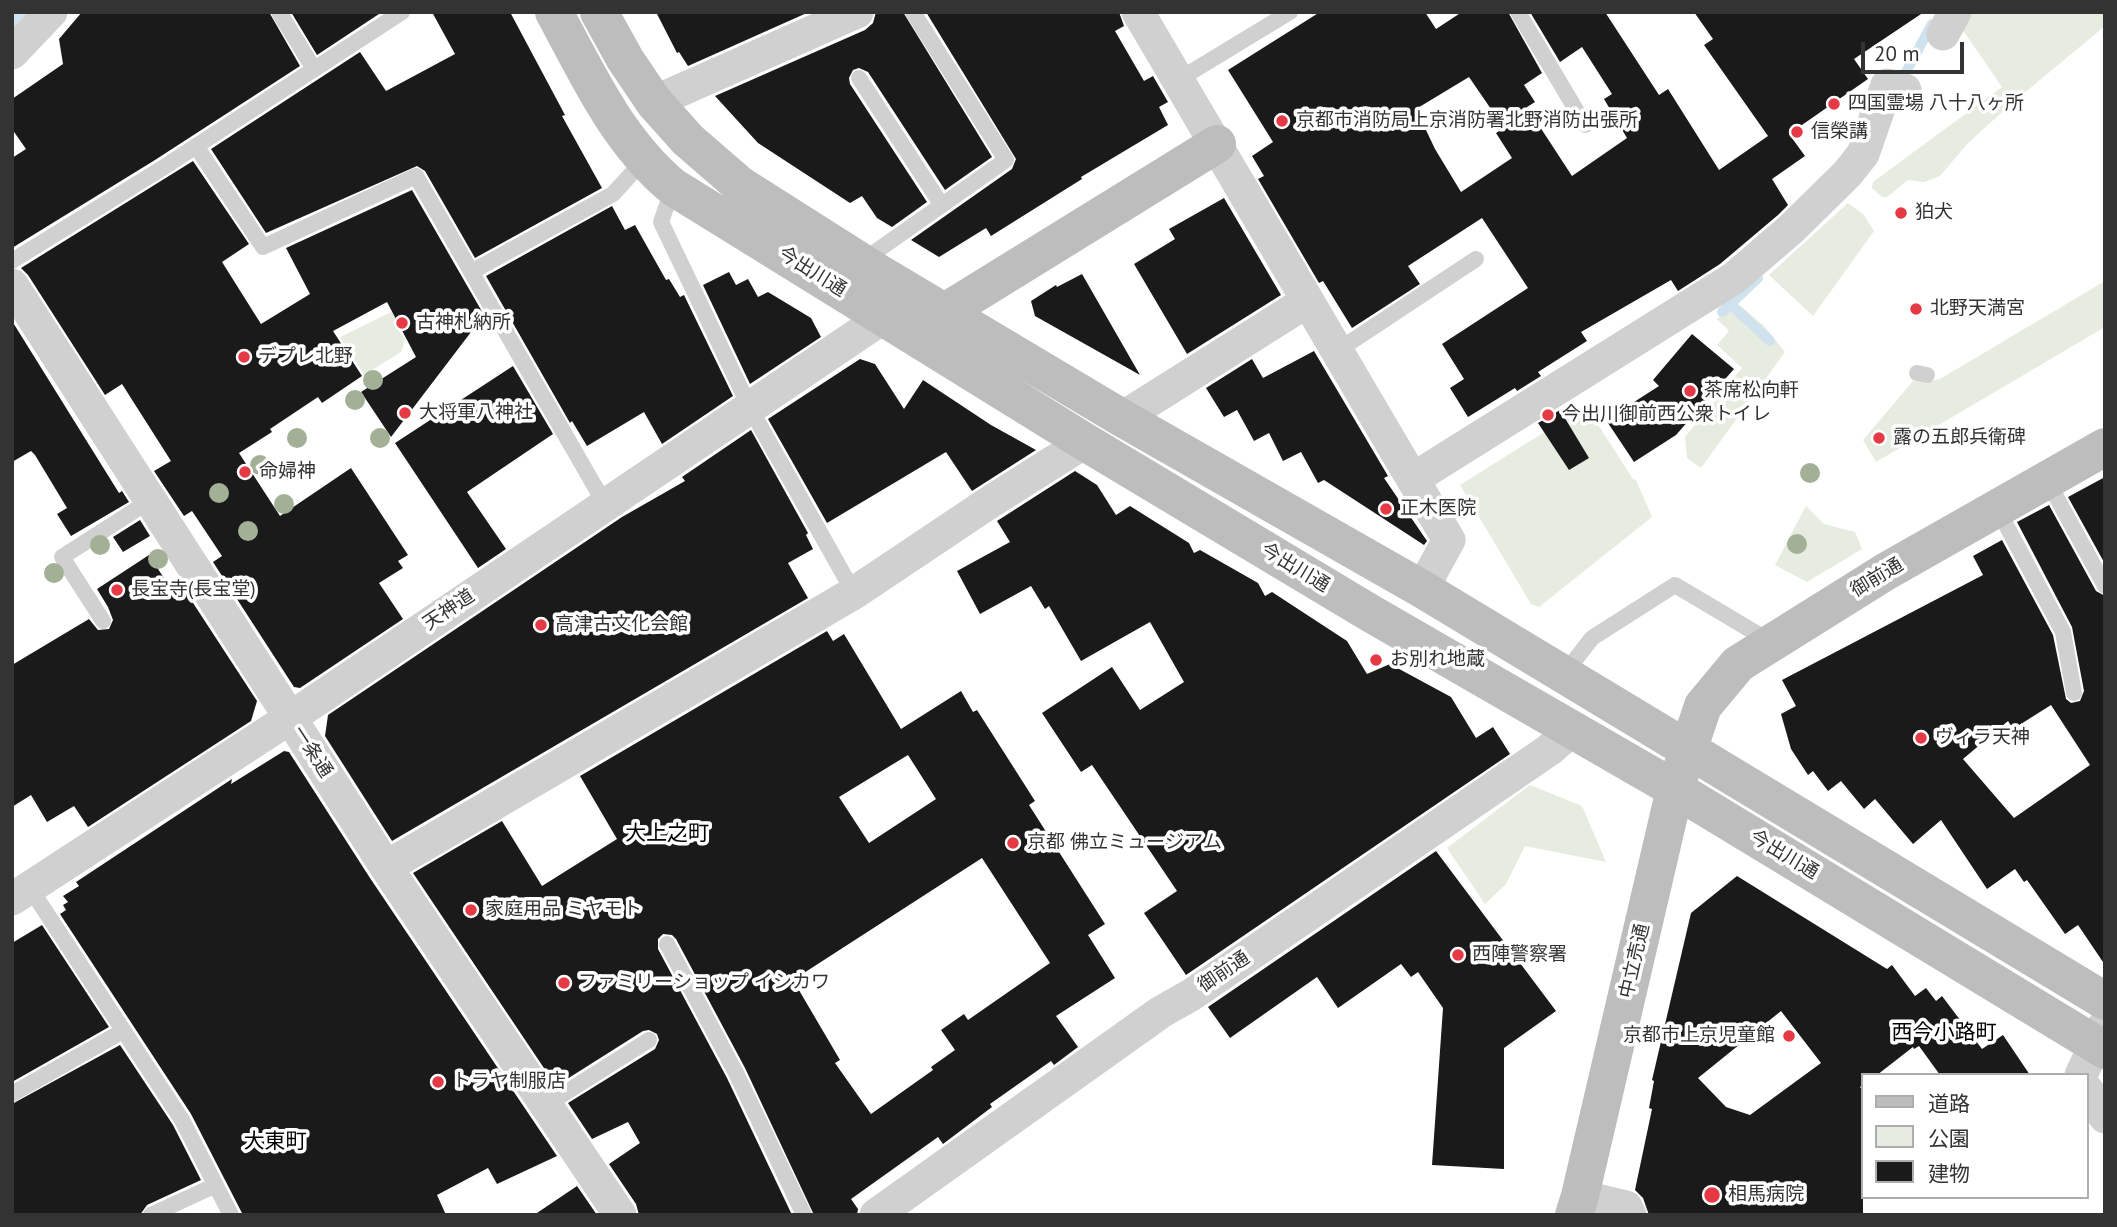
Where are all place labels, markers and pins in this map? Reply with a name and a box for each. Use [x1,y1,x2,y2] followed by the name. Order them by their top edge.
[1848,93,2024,115] place label: 四国霊場 八十八ヶ所
[1826,96,1842,112] marker: 四国霊場 八十八ヶ所
[1296,110,1638,132] place label: 京都市消防局上京消防署北野消防出張所
[1274,113,1290,129] marker: 京都市消防局上京消防署北野消防出張所
[1811,121,1868,143] place label: 信榮講
[1789,124,1805,140] marker: 信榮講
[1915,202,1953,224] place label: 狛犬
[1893,205,1909,221] marker: 狛犬
[1930,298,2025,320] place label: 北野天満宮
[1908,301,1924,317] marker: 北野天満宮
[416,312,511,334] place label: 古神札納所
[394,315,410,331] marker: 古神札納所
[258,346,353,368] place label: デプレ北野
[236,349,252,365] marker: デプレ北野
[1704,380,1799,402] place label: 茶席松向軒
[1682,383,1698,399] marker: 茶席松向軒
[419,402,533,424] place label: 大将軍八神社
[1562,404,1771,426] place label: 今出川御前西公衆トイレ
[397,405,413,421] marker: 大将軍八神社
[1540,407,1556,423] marker: 今出川御前西公衆トイレ
[1893,427,2026,449] place label: 露の五郎兵衛碑
[1871,430,1887,446] marker: 露の五郎兵衛碑
[259,461,316,483] place label: 命婦神
[237,464,253,480] marker: 命婦神
[1400,498,1476,520] place label: 正木医院
[1378,501,1394,517] marker: 正木医院
[131,579,256,601] place label: 長宝寺(長宝堂)
[109,582,125,598] marker: 長宝寺(長宝堂)
[555,614,688,636] place label: 高津古文化会館
[533,617,549,633] marker: 高津古文化会館
[1390,649,1485,671] place label: お別れ地蔵
[1368,652,1384,668] marker: お別れ地蔵
[1935,727,2030,749] place label: ヴィラ天神
[1913,730,1929,746] marker: ヴィラ天神
[1027,832,1222,854] place label: 京都 佛立ミュージアム
[1005,835,1021,851] marker: 京都 佛立ミュージアム
[485,899,642,921] place label: 家庭用品 ミヤモト
[463,902,479,918] marker: 家庭用品 ミヤモト
[1472,944,1567,966] place label: 西陣警察署
[1450,947,1466,963] marker: 西陣警察署
[578,972,830,994] place label: ファミリーショップ イシカワ
[556,975,572,991] marker: ファミリーショップ イシカワ
[1623,1025,1775,1047] place label: 京都市上京児童館
[1781,1028,1797,1044] marker: 京都市上京児童館
[452,1071,566,1093] place label: トラヤ制服店
[430,1074,446,1090] marker: トラヤ制服店
[1728,1184,1804,1206] place label: 相馬病院
[1702,1185,1722,1205] marker: 相馬病院

